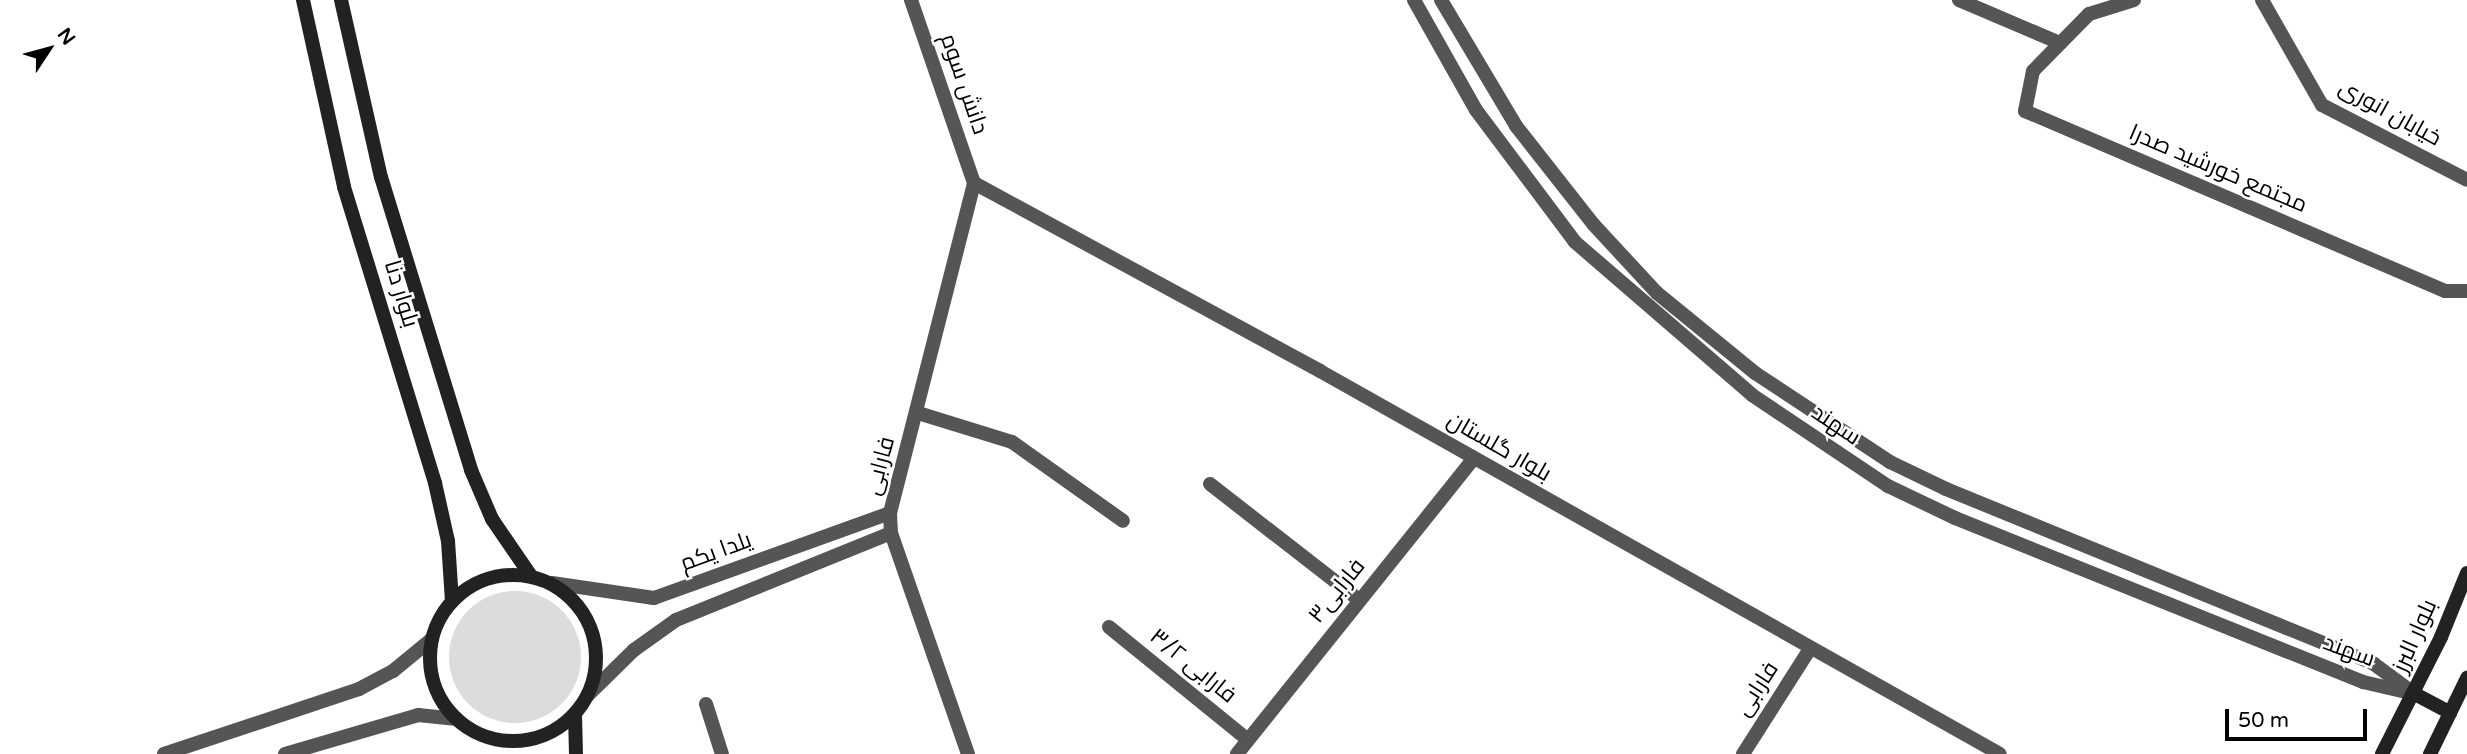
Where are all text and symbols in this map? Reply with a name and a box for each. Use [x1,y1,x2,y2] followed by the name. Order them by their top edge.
[14,14,84,84] north arrow
[53,24,79,49] text: N
[934,30,994,138] street label: دانش سوم
[2334,74,2446,152] street label: خیابان انوری
[2125,119,2311,219] street label: مجتمع خورشید صدرا
[378,257,424,331] street label: بلوار دنا
[1806,399,1866,451] street label: سهند
[1442,406,1556,488] street label: بلوار گلستان
[859,434,901,498] street label: فارابی
[676,526,756,578] street label: یلدا یکم
[1303,553,1371,629] street label: فارابی۳
[2387,595,2443,677] street label: بلوار البرز
[1144,623,1242,709] street label: فارابی ۳/۲
[2319,629,2379,673] street label: سهند
[1729,657,1785,721] street label: فارابی
[2229,694,2371,738] scale bar
[2238,708,2289,733] text: 50 m

